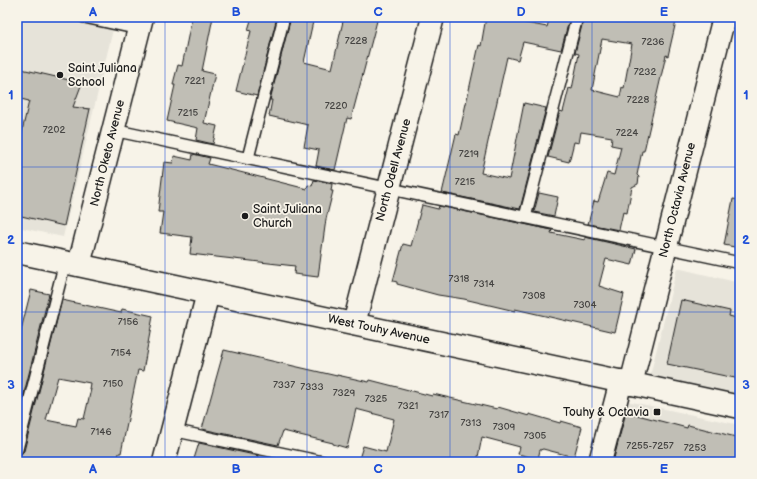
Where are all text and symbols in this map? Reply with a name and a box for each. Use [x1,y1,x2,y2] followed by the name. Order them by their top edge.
[88,4,97,20] text: A
[231,4,241,20] text: B
[373,4,383,20] text: C
[516,4,526,20] text: D
[660,4,669,20] text: E
[345,35,367,47] house number: 7228
[642,36,664,48] house number: 7236
[68,61,137,90] place label: Saint Juliana School
[634,66,656,78] house number: 7232
[55,70,65,80] marker: Saint Juliana School
[185,75,205,87] house number: 7221
[8,87,14,103] text: 1
[743,87,749,103] text: 1
[627,94,649,106] house number: 7228
[87,98,128,208] street label: North Oketo Avenue
[325,100,347,112] house number: 7220
[178,107,198,119] house number: 7215
[373,117,414,223] street label: North Odell Avenue
[43,124,65,136] house number: 7202
[616,127,638,139] house number: 7224
[656,141,699,259] street label: North Octavia Avenue
[459,148,479,160] house number: 7219
[455,176,475,188] house number: 7215
[253,202,322,231] place label: Saint Juliana Church
[240,211,250,221] marker: Saint Juliana Church
[7,232,15,248] text: 2
[742,232,750,248] text: 2
[449,273,470,285] house number: 7318
[473,278,495,290] house number: 7314
[523,290,546,302] house number: 7308
[573,299,597,311] house number: 7304
[326,311,431,348] street label: West Touhy Avenue
[118,316,138,328] house number: 7156
[111,347,131,359] house number: 7154
[7,377,15,393] text: 3
[742,377,750,393] text: 3
[103,378,123,390] house number: 7150
[273,379,295,391] house number: 7337
[300,381,324,393] house number: 7333
[333,387,356,399] house number: 7329
[365,393,388,405] house number: 7325
[398,400,418,412] house number: 7321
[563,405,649,420] place label: Touhy & Octavia
[652,407,662,417] marker: Touhy & Octavia
[429,409,449,421] house number: 7317
[460,417,482,429] house number: 7313
[493,421,516,433] house number: 7309
[91,426,112,438] house number: 7146
[524,430,547,442] house number: 7305
[626,440,674,452] house number: 7255-7257
[684,442,706,454] house number: 7253
[88,461,97,477] text: A
[231,461,241,477] text: B
[373,461,383,477] text: C
[516,461,526,477] text: D
[660,461,669,477] text: E

